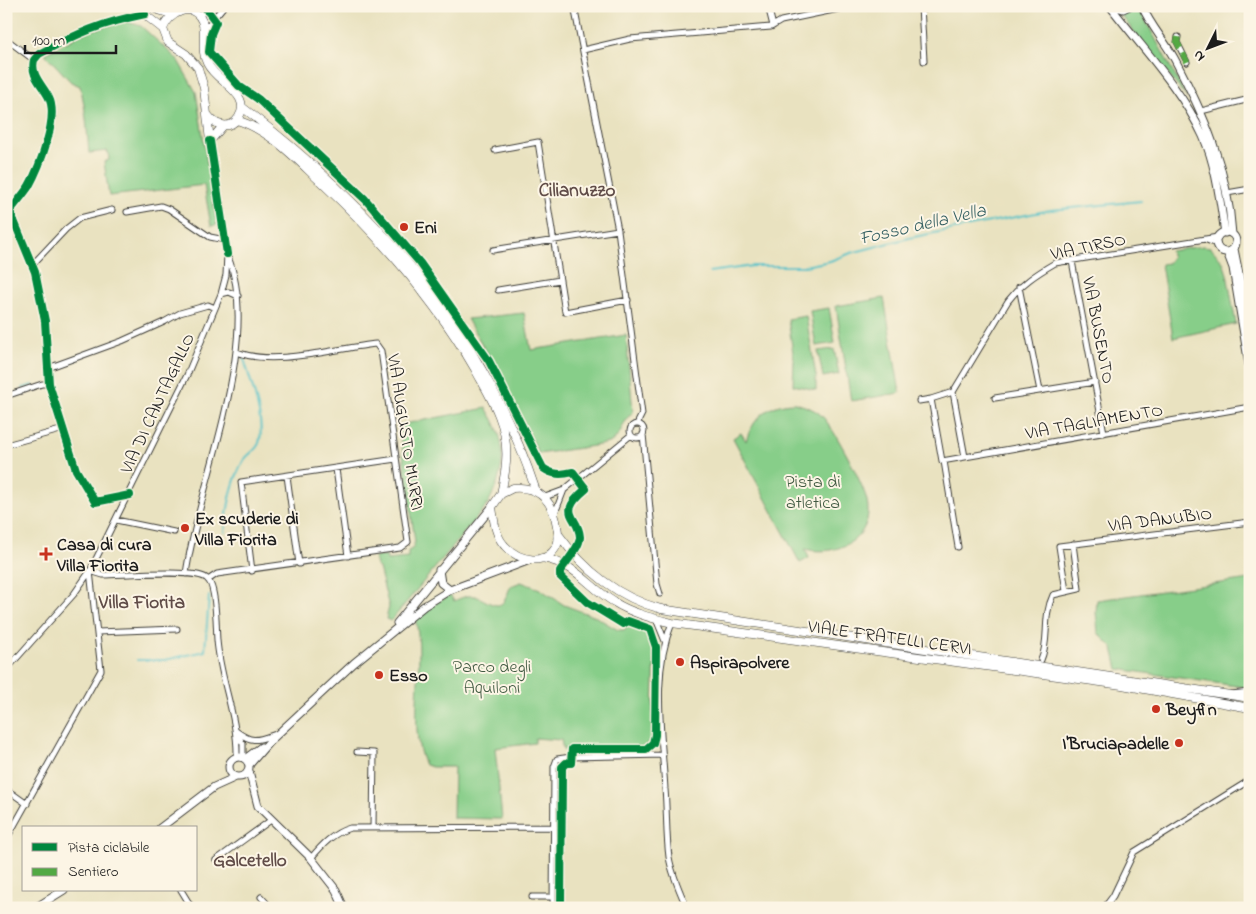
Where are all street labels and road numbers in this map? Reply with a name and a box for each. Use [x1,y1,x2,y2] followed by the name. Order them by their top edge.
[1047,227,1128,269] street label: VIA TIRSO
[1074,274,1120,386] street label: VIA BUSENTO
[114,329,203,479] street label: VIA DI CANTAGALLO
[379,351,429,512] street label: VIA AUGUSTO MURRI
[1023,398,1165,448] street label: VIA TAGLIAMENTO
[1106,502,1214,540] street label: VIA DANUBIO
[805,614,973,663] street label: VIALE FRATELLI CERVI

